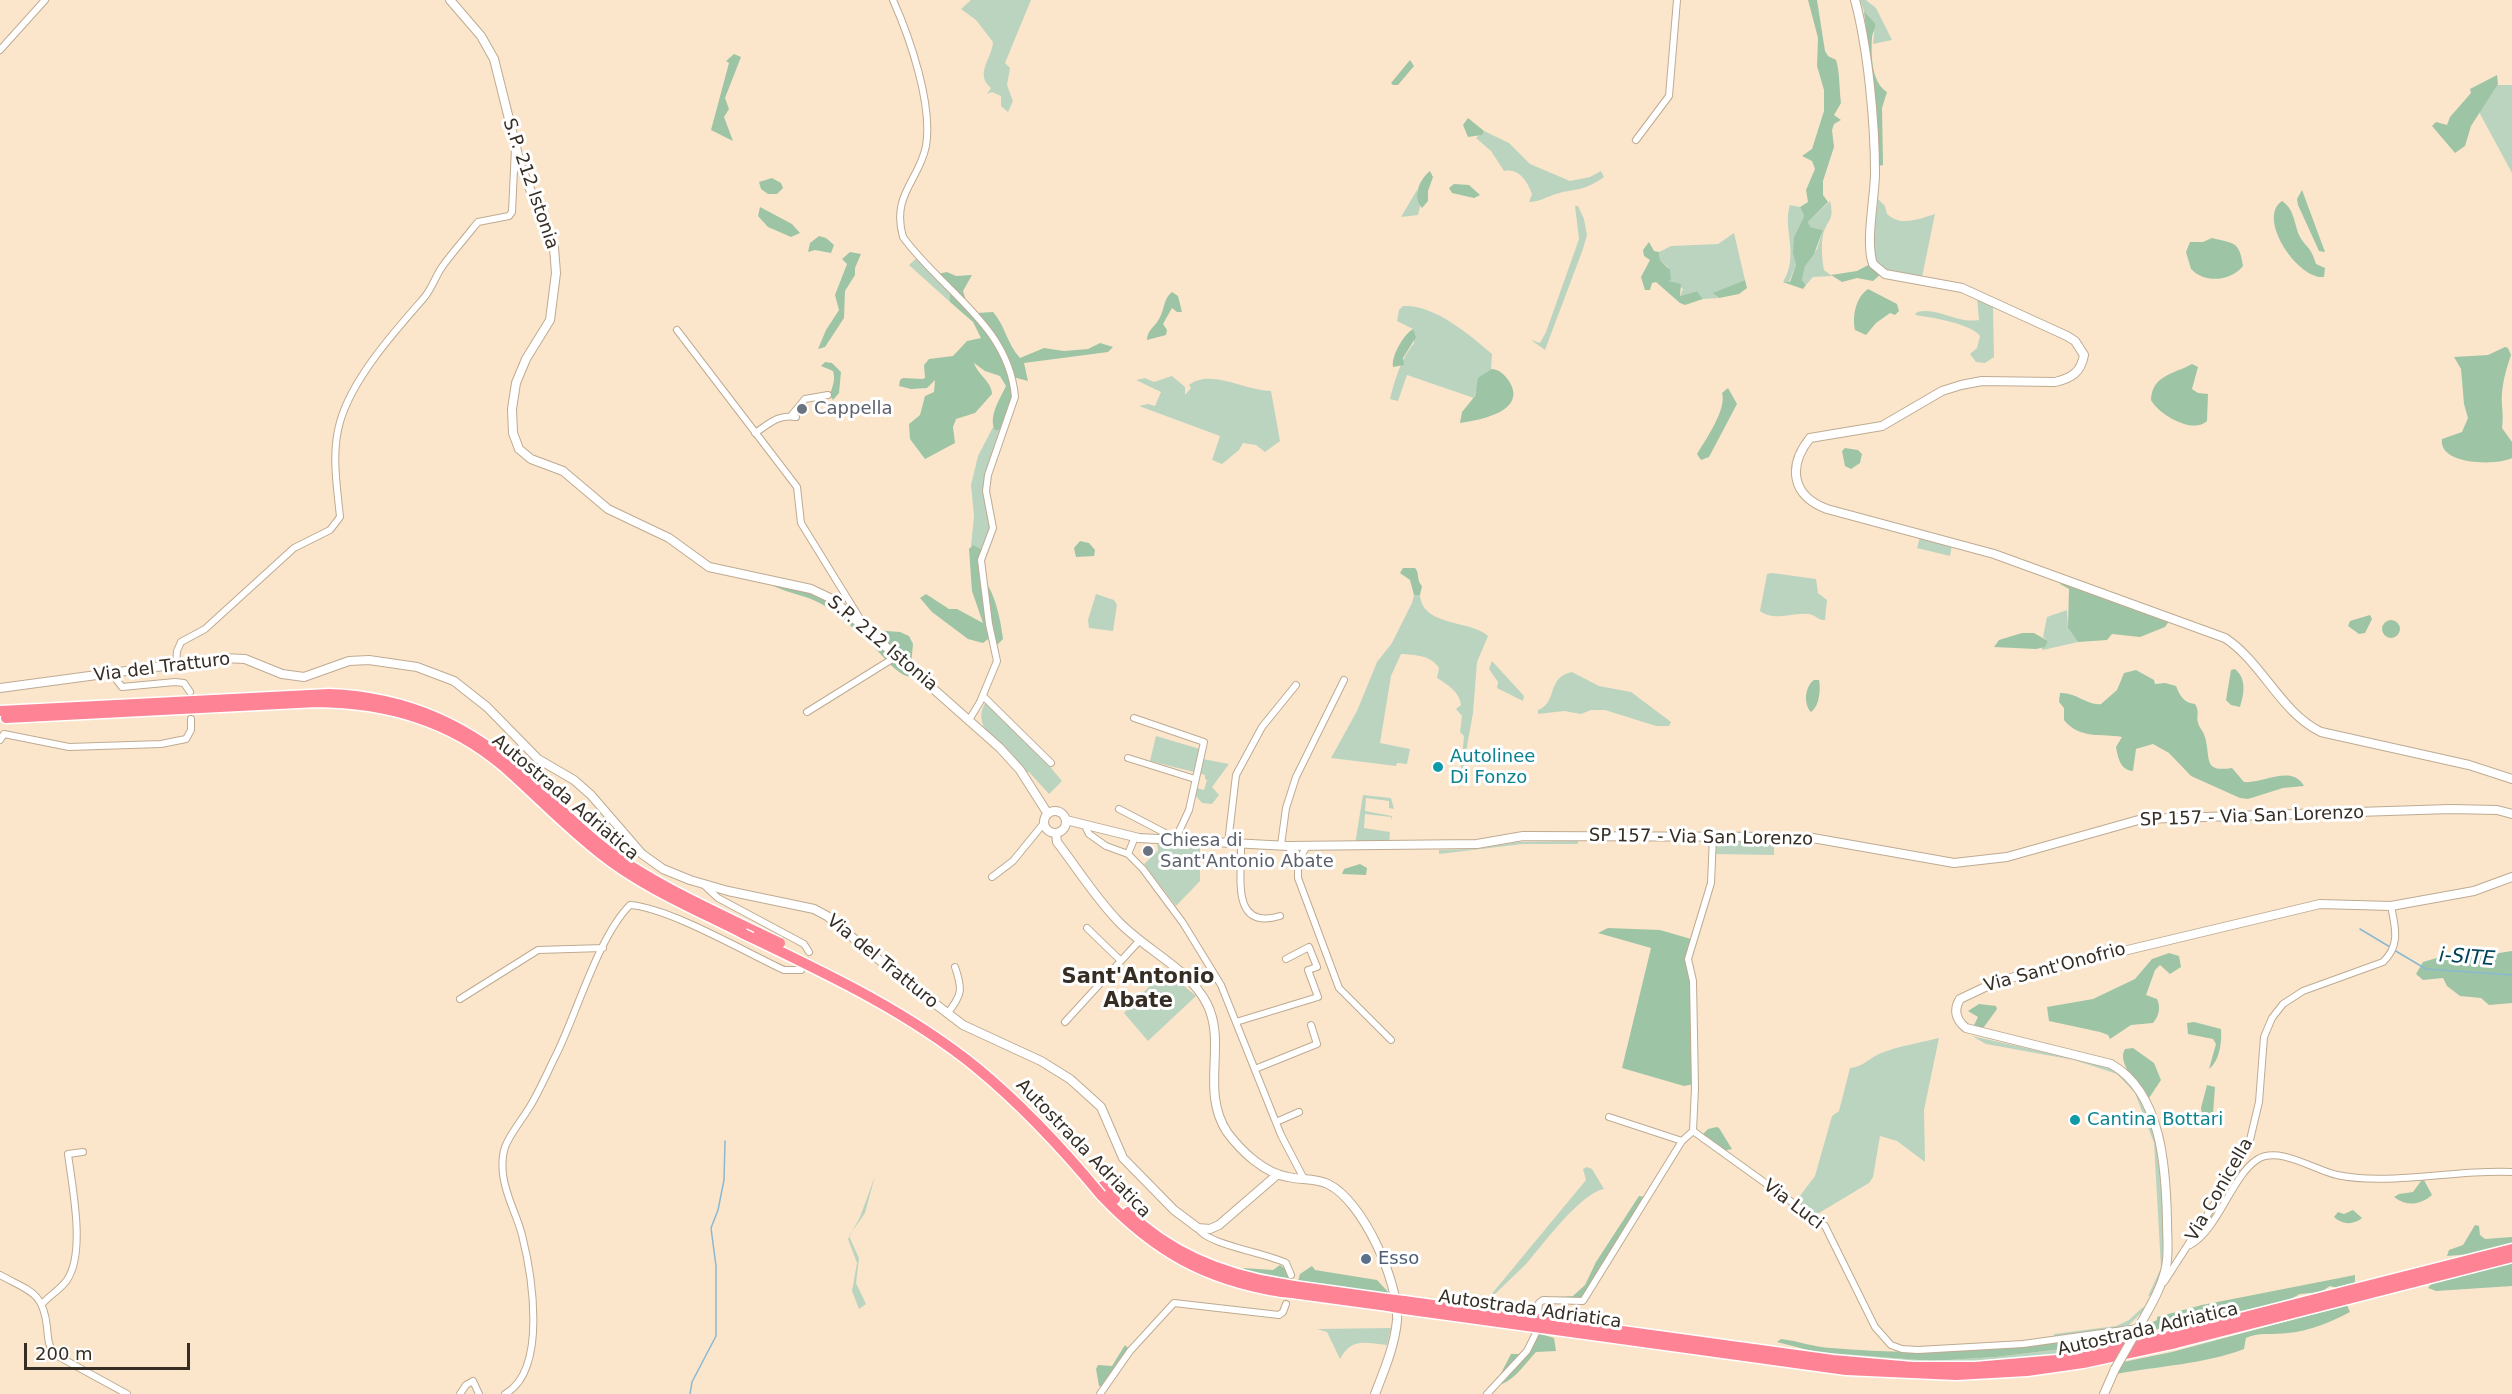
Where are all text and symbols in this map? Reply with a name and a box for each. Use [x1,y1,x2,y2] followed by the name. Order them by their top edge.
[498,116,562,252] street label: S.P. 212 Istonia
[814,398,893,420] place label: Cappella
[795,402,809,416] marker: Cappella
[823,592,941,696] street label: S.P. 212 Istonia
[93,649,231,687] street label: Via del Tratturo
[487,730,643,866] street label: Autostrada Adriatica
[1450,746,1535,789] place label: Autolinee Di Fonzo
[1431,760,1445,774] marker: Autolinee Di Fonzo
[2140,802,2364,832] street label: SP 157 - Via San Lorenzo
[1589,825,1813,851] street label: SP 157 - Via San Lorenzo
[1160,830,1334,872] place label: Chiesa di Sant'Antonio Abate
[1141,844,1155,858] marker: Chiesa di Sant'Antonio Abate
[822,910,942,1014] street label: Via del Tratturo
[1982,939,2128,997] street label: Via Sant'Onofrio
[2438,944,2496,972] water label: i-SITE
[1062,965,1214,1015] district label: Sant'Antonio Abate
[1011,1075,1155,1223] street label: Autostrada Adriatica
[2087,1109,2223,1131] place label: Cantina Bottari
[2068,1113,2082,1127] marker: Cantina Bottari
[2182,1135,2258,1245] street label: Via Conicella
[1759,1175,1827,1235] street label: Via Luci
[1378,1248,1419,1270] place label: Esso
[1359,1252,1373,1266] marker: Esso
[1437,1286,1623,1334] street label: Autostrada Adriatica
[2056,1299,2240,1361] street label: Autostrada Adriatica
[27,1331,194,1369] scale bar
[35,1343,93,1364] text: 200 m

